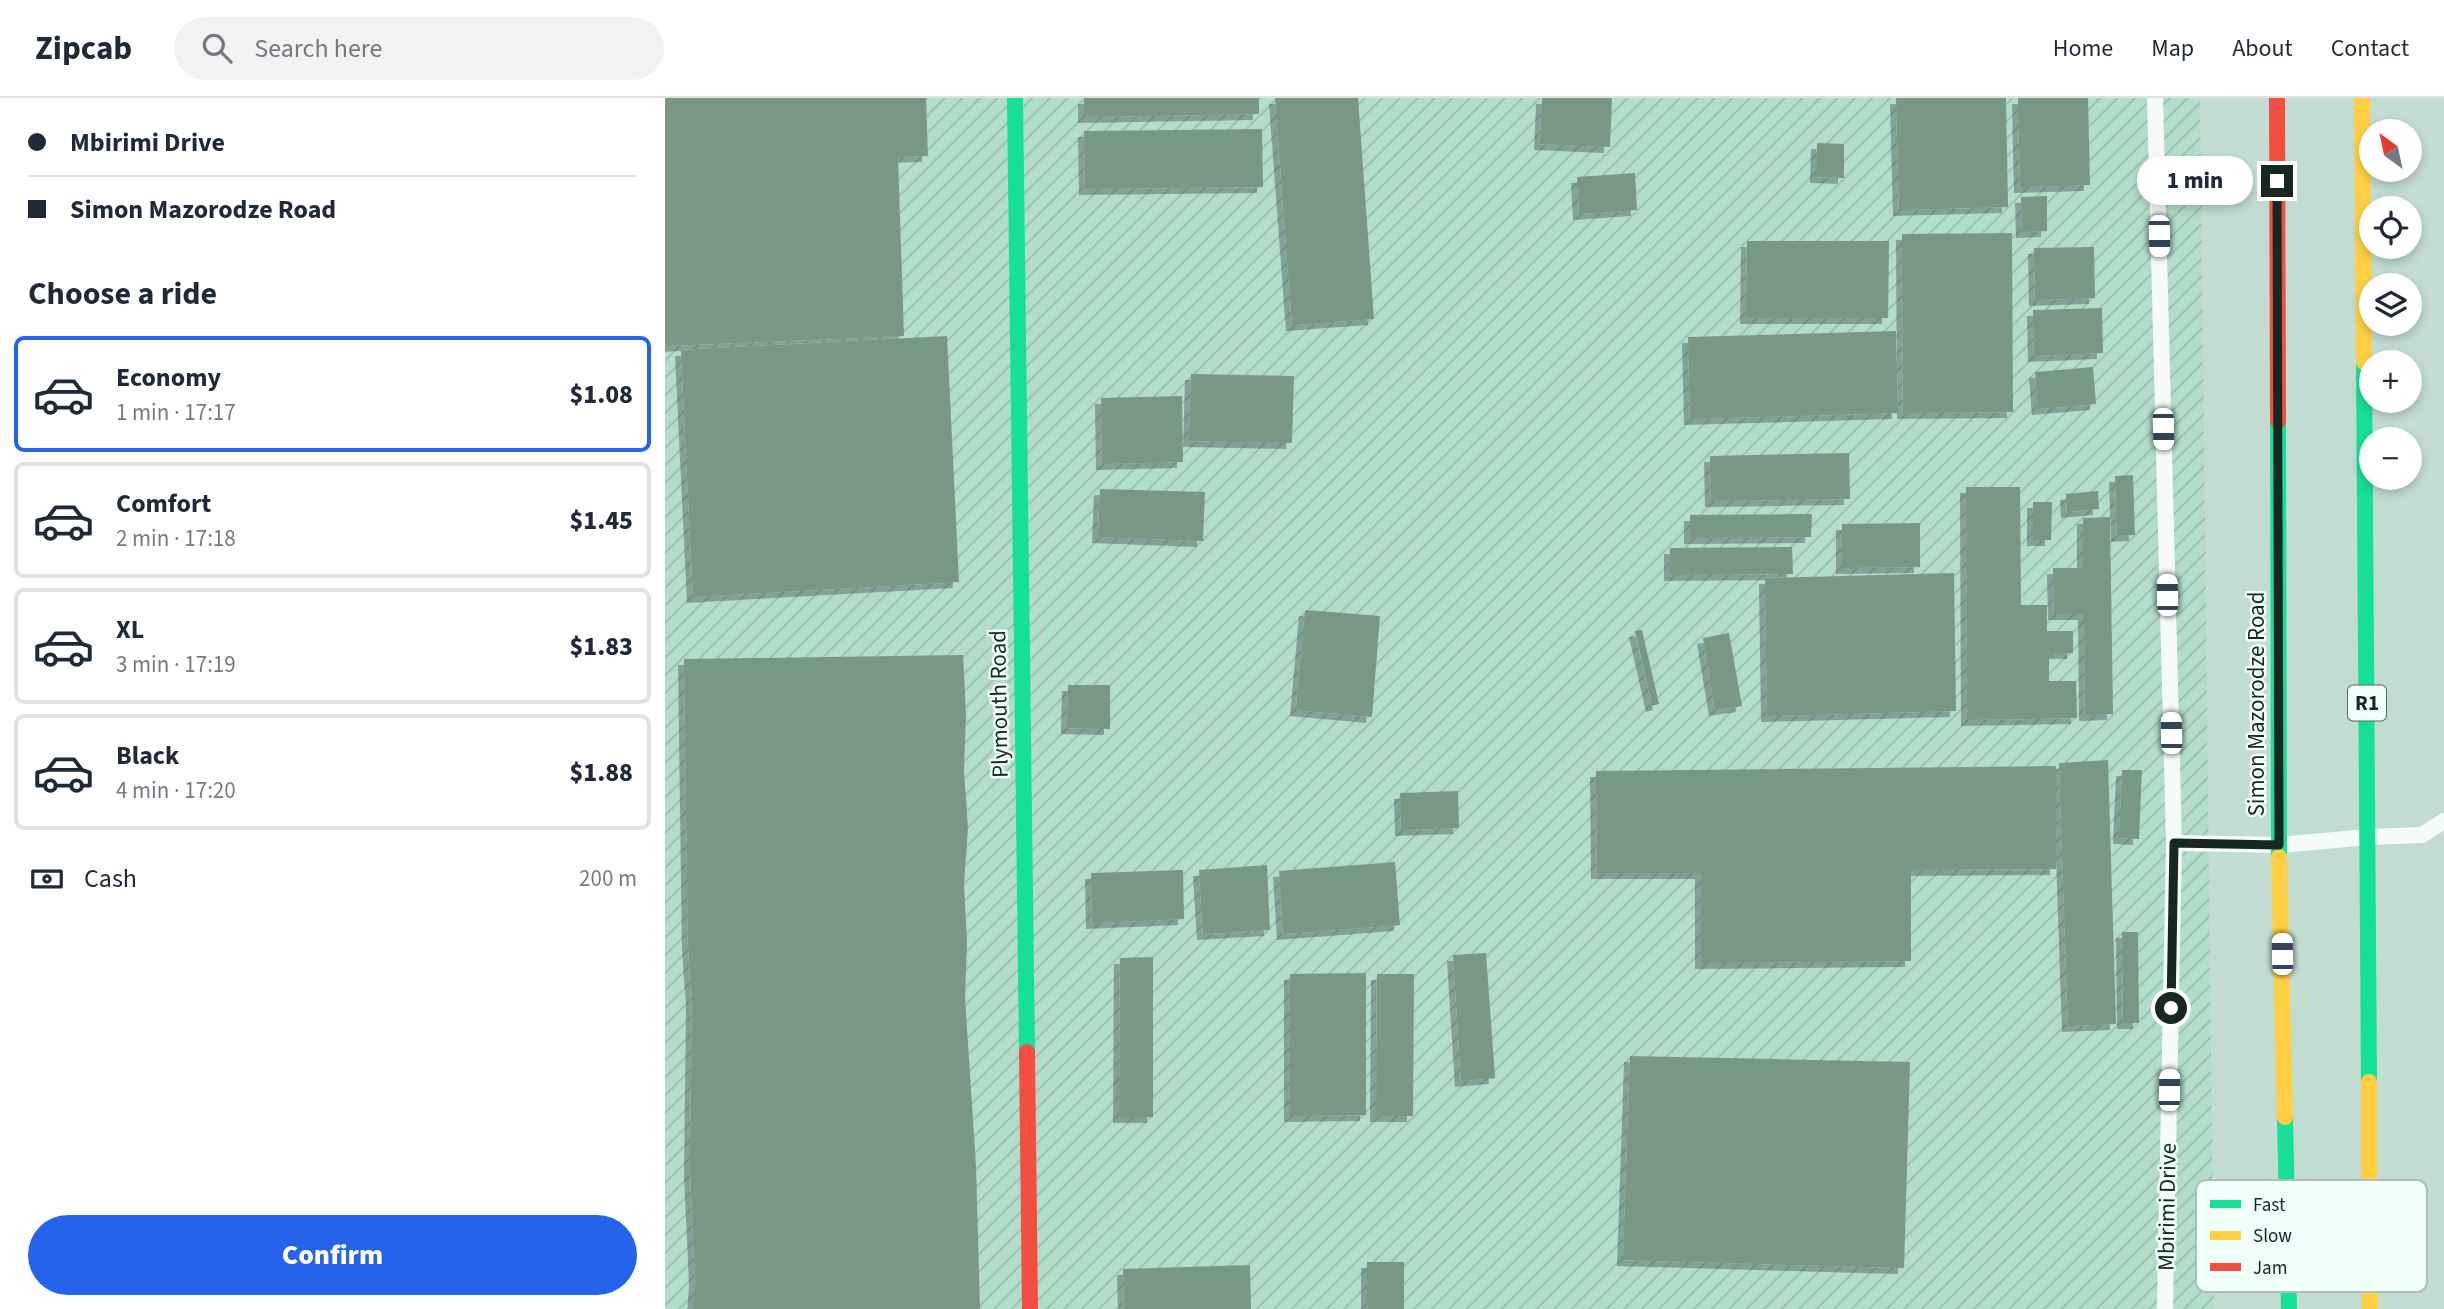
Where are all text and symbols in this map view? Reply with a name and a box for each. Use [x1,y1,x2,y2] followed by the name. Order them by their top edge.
[174,17,664,80] search box
[35,25,132,72] text: Zipcab
[198,29,236,67] icon: search
[254,30,382,67] text: Search here
[2053,31,2113,66] text: Home
[2151,31,2194,66] text: Map
[2232,31,2293,66] text: About
[2331,31,2409,66] text: Contact
[2359,119,2422,182] north arrow
[2359,119,2422,490] map controls
[70,124,225,161] text: Mbirimi Drive
[2137,156,2253,206] callout: 1 min
[2167,164,2223,197] text: 1 min
[2261,165,2293,197] route end
[70,191,336,228] text: Simon Mazorodze Road
[2359,196,2422,259] button: locate
[2149,215,2170,257] car
[28,271,217,317] text: Choose a ride
[2359,273,2422,336] button: layers
[2359,350,2422,413] button: +
[116,359,221,396] text: Economy
[32,363,95,426] icon: car
[569,376,633,413] text: $1.08
[116,396,236,429] text: 1 min · 17:17
[2153,408,2174,450] car
[2359,427,2422,490] button: −
[116,485,211,522] text: Comfort
[32,489,95,552] icon: car
[569,502,633,539] text: $1.45
[116,522,236,555] text: 2 min · 17:18
[2157,574,2178,616] car
[2240,592,2273,816] street label: Simon Mazorodze Road
[116,611,144,648] text: XL
[32,615,95,678] icon: car
[569,628,633,665] text: $1.83
[981,630,1017,778] street label: Plymouth Road
[116,648,236,681] text: 3 min · 17:19
[2348,686,2386,720] road number: R1
[2161,712,2182,754] car
[116,737,179,774] text: Black
[32,741,95,804] icon: car
[569,754,633,791] text: $1.88
[116,774,236,807] text: 4 min · 17:20
[28,860,66,898] icon: cash
[84,860,137,897] text: Cash
[579,862,637,895] text: 200 m
[2272,933,2293,975] car
[2155,992,2187,1024] route start
[2159,1069,2180,1111] car
[2149,1143,2185,1271] street label: Mbirimi Drive
[2196,1180,2427,1292] legend
[2253,1192,2286,1219] text: Fast
[28,1215,637,1295] button: Confirm
[2253,1223,2292,1250] text: Slow
[2253,1255,2287,1282] text: Jam

